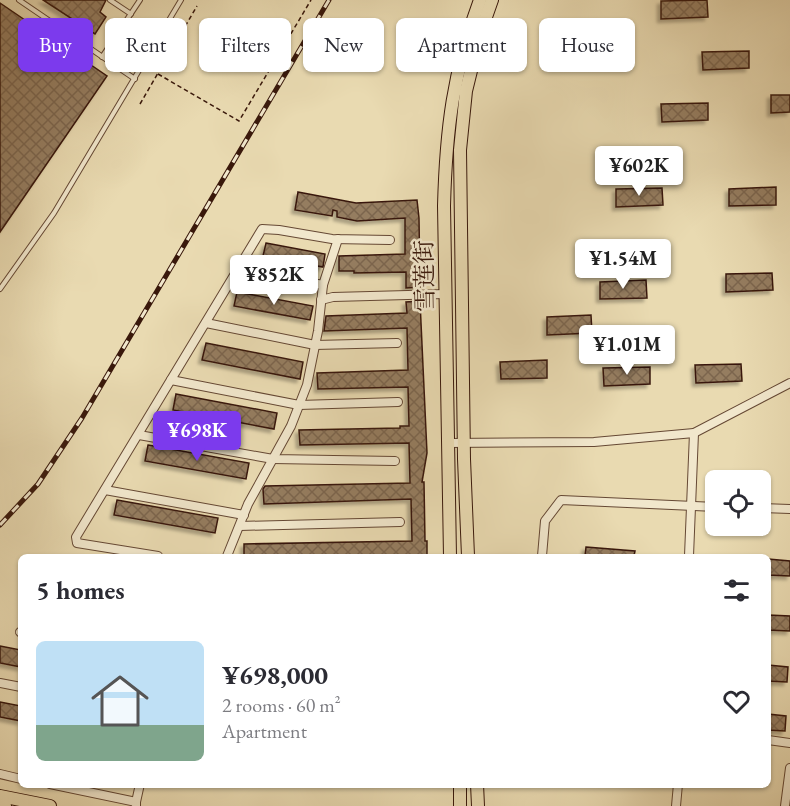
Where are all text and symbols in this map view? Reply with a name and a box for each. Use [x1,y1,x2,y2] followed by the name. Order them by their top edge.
[18,18,93,72] chip: Buy
[105,18,187,72] chip: Rent
[199,18,291,72] chip: Filters
[303,18,384,72] chip: New
[396,18,527,72] chip: Apartment
[539,18,635,72] chip: House
[597,146,681,197] pin: ¥602K
[609,152,669,178] text: ¥602K
[574,239,672,290] pin: ¥1.54M
[408,240,440,312] street label: 雪莲街
[589,245,657,271] text: ¥1.54M
[232,255,316,306] pin: ¥852K
[244,261,304,287] text: ¥852K
[578,325,676,376] pin: ¥1.01M
[593,331,661,357] text: ¥1.01M
[155,411,239,462] pin: ¥698K
[167,417,227,443] text: ¥698K
[705,470,771,536] map controls
[705,470,771,536] button: locate
[36,573,125,607] text: 5 homes
[720,574,753,607] icon: filters
[222,658,328,692] text: ¥698,000
[84,665,156,737] icon: home
[720,685,753,718] icon: heart
[222,692,341,718] text: 2 rooms · 60 m²
[222,718,307,744] text: Apartment

